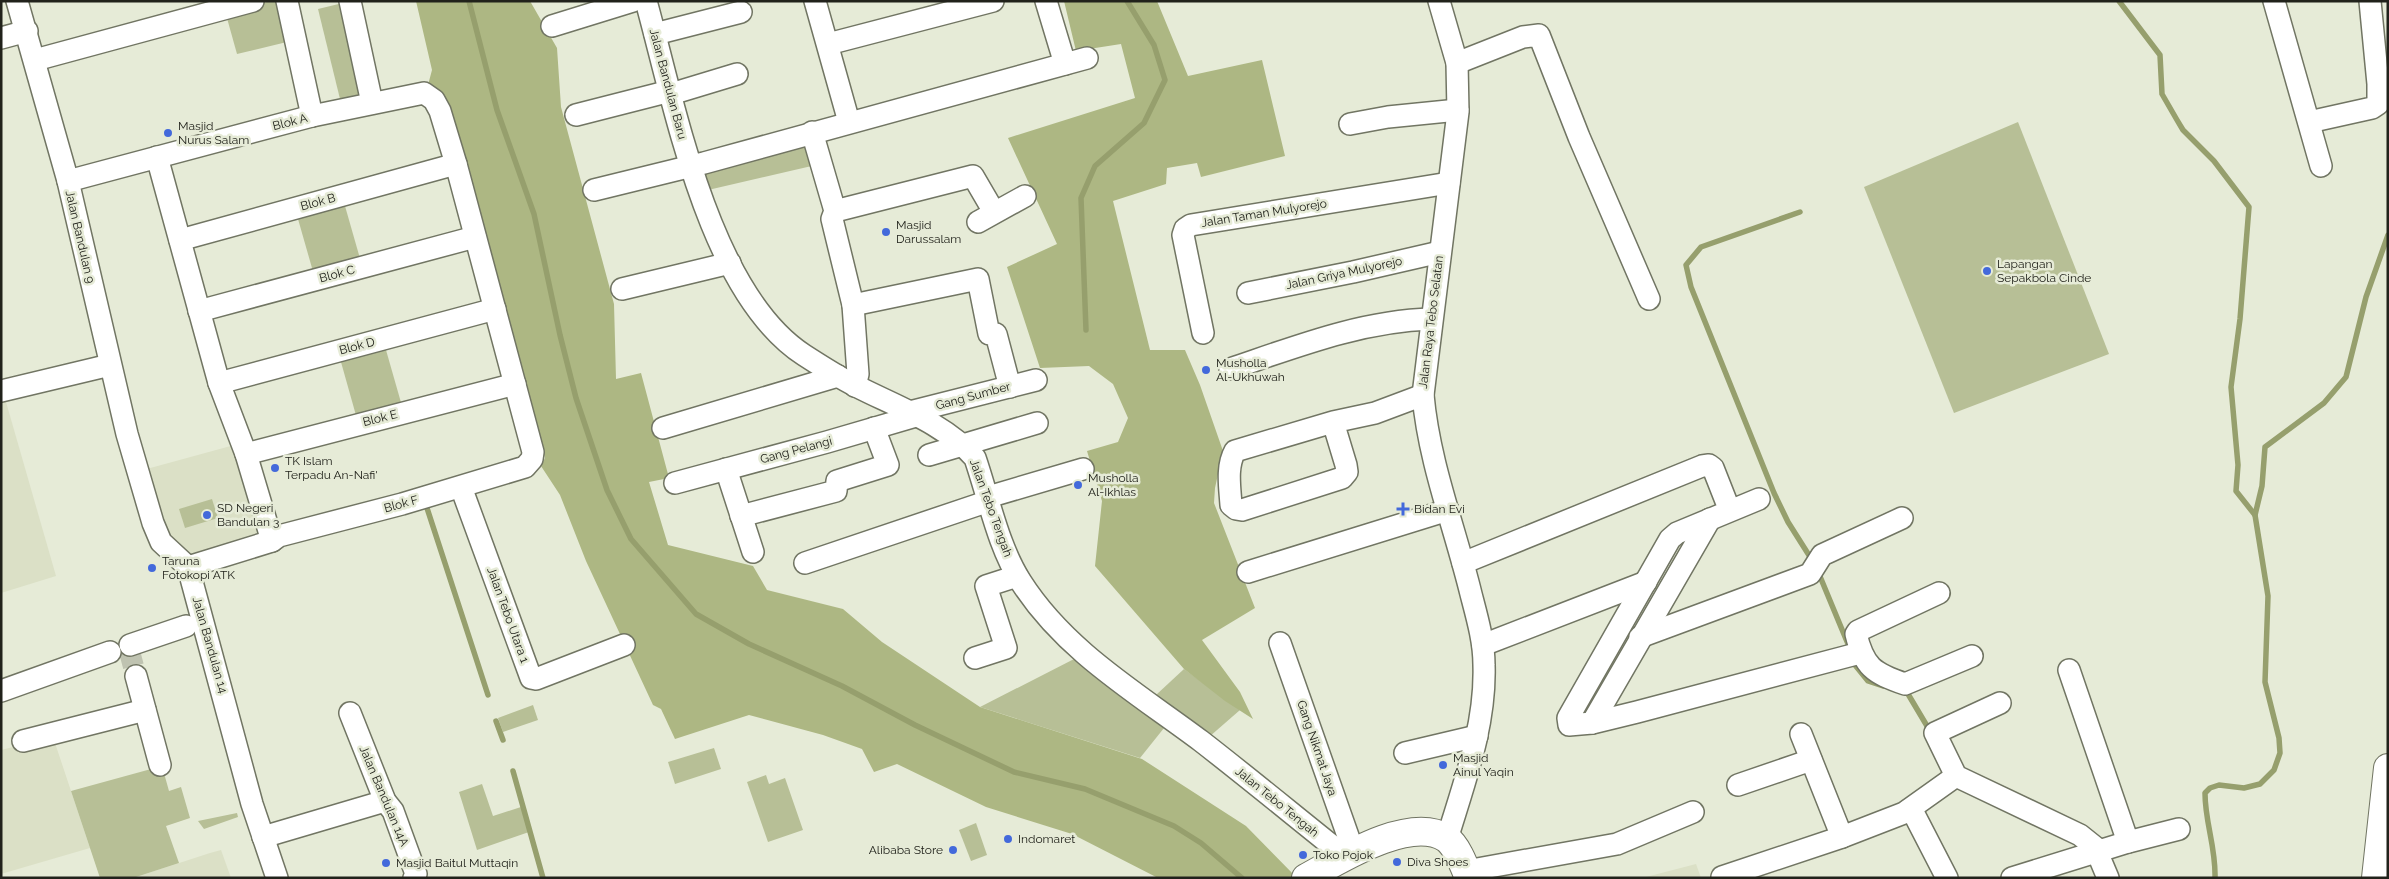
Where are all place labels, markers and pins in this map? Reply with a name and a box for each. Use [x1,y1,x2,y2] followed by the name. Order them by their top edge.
[178,119,249,147] place label: Masjid Nurus Salam
[162,127,174,139] marker: Masjid Nurus Salam
[896,218,961,246] place label: Masjid Darussalam
[880,226,892,238] marker: Masjid Darussalam
[1997,257,2091,285] place label: Lapangan Sepakbola Cinde
[1981,265,1993,277] marker: Lapangan Sepakbola Cinde
[1216,356,1285,384] place label: Musholla Al-Ukhuwah
[1200,364,1212,376] marker: Musholla Al-Ukhuwah
[285,454,378,482] place label: TK Islam Terpadu An-Nafi'
[269,462,281,474] marker: TK Islam Terpadu An-Nafi'
[1088,471,1139,499] place label: Musholla Al-Ikhlas
[1072,479,1084,491] marker: Musholla Al-Ikhlas
[217,501,279,529] place label: SD Negeri Bandulan 3
[1396,502,1410,516] marker: Bidan Evi
[1414,502,1465,516] place label: Bidan Evi
[201,509,213,521] marker: SD Negeri Bandulan 3
[162,554,235,582] place label: Taruna Fotokopi ATK
[146,562,158,574] marker: Taruna Fotokopi ATK
[1453,751,1514,779] place label: Masjid Ainul Yaqin
[1437,759,1449,771] marker: Masjid Ainul Yaqin
[1018,832,1075,846] place label: Indomaret
[1002,833,1014,845] marker: Indomaret
[869,843,943,857] place label: Alibaba Store
[947,844,959,856] marker: Alibaba Store
[1313,848,1374,862] place label: Toko Pojok
[1297,849,1309,861] marker: Toko Pojok
[1407,855,1469,869] place label: Diva Shoes
[396,856,518,870] place label: Masjid Baitul Muttaqin
[1391,856,1403,868] marker: Diva Shoes
[380,857,392,869] marker: Masjid Baitul Muttaqin

